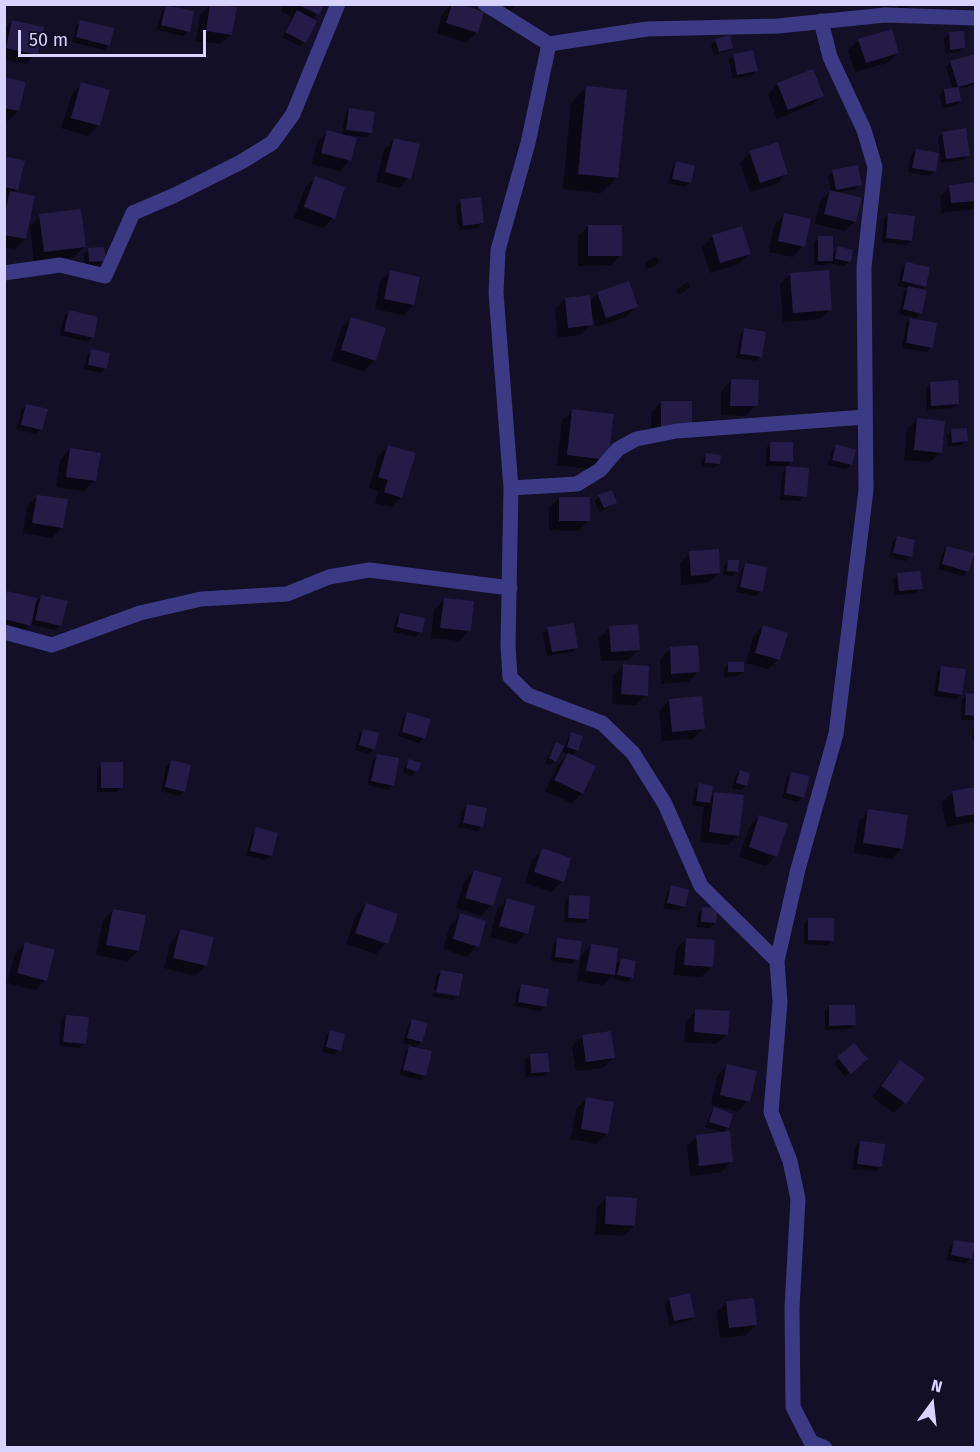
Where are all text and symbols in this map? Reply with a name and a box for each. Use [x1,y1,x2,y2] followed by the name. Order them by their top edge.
[21,18,208,56] scale bar
[29,29,68,51] text: 50 m
[902,1374,962,1434] north arrow
[929,1376,944,1397] text: N

